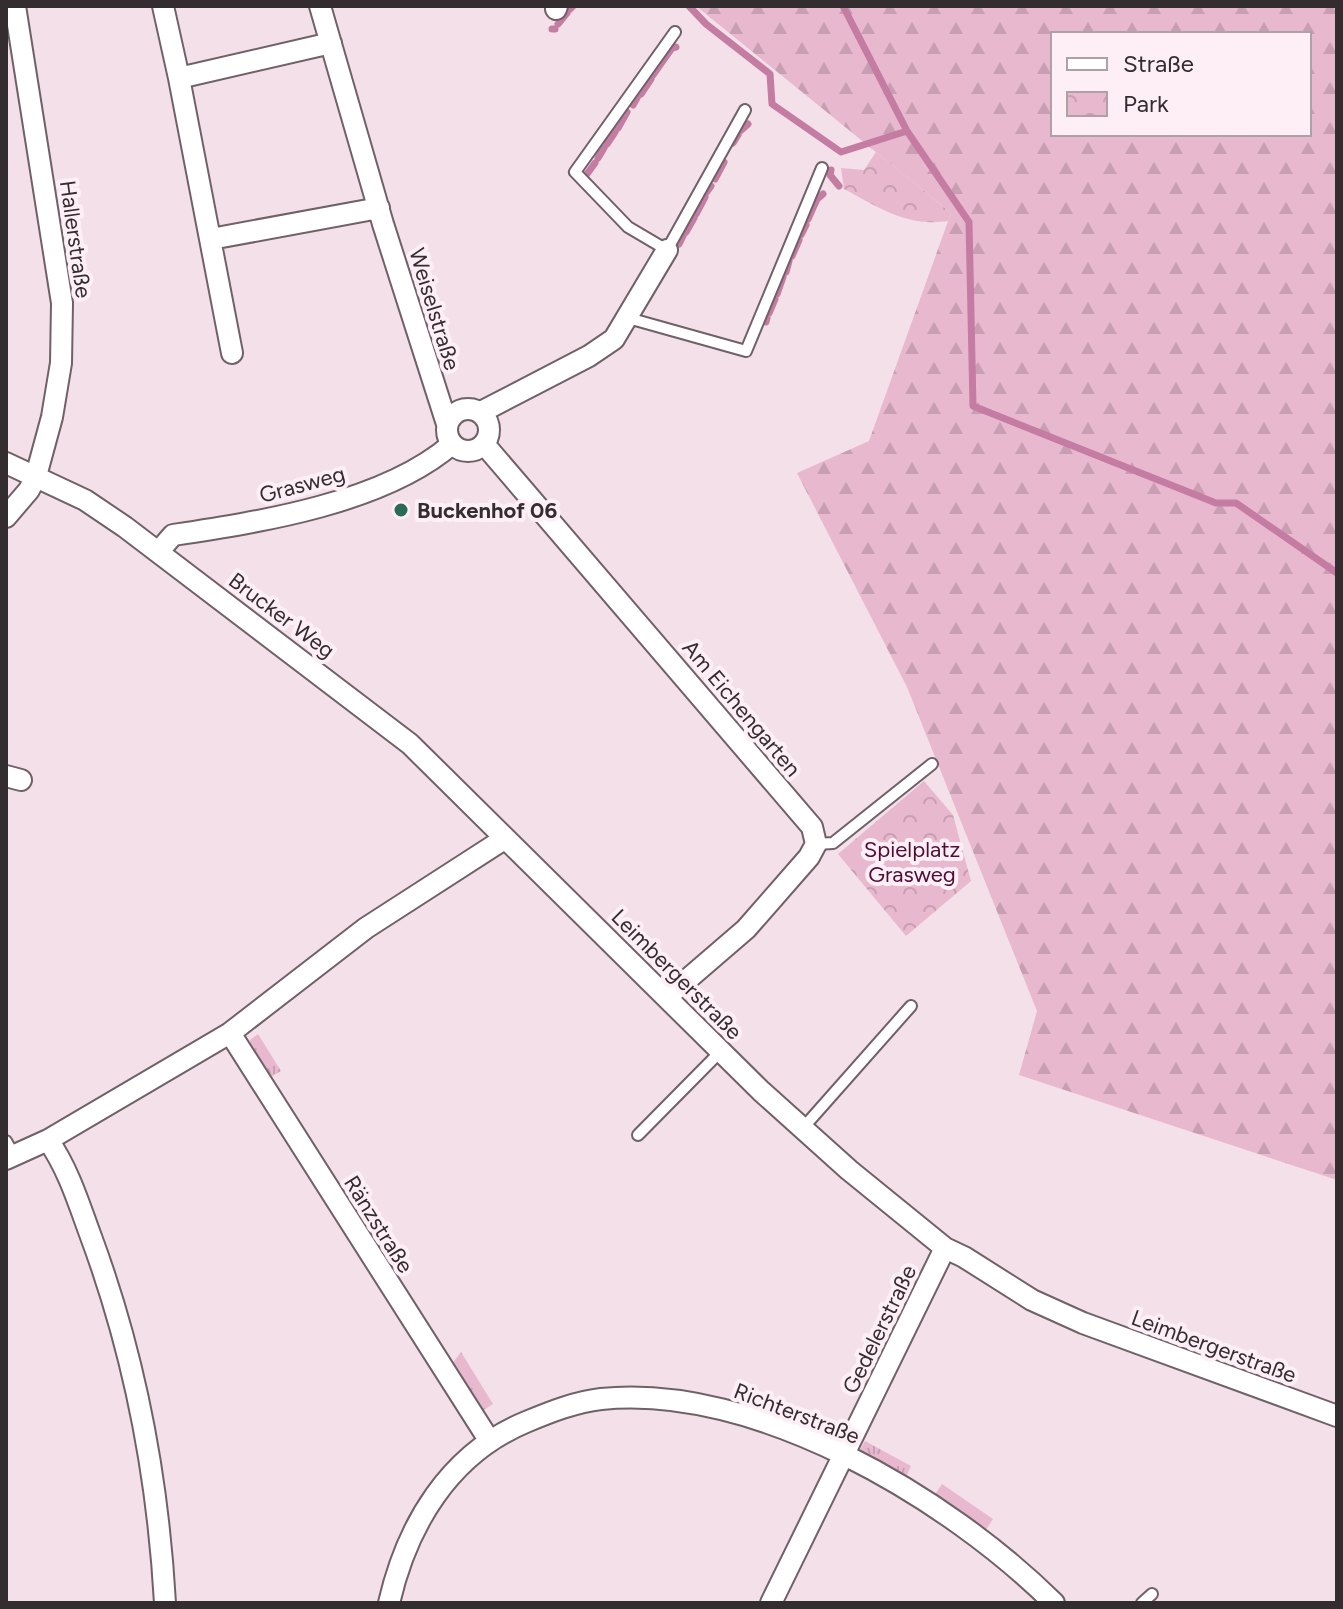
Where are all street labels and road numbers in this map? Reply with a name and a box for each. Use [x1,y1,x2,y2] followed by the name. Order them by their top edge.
[54,179,97,300] street label: Hallerstraße
[403,245,466,373] street label: Weiselstraße
[256,460,348,509] street label: Grasweg
[223,567,340,664] street label: Brucker Weg
[677,635,807,782] street label: Am Eichengarten
[606,903,748,1045] street label: Leimbergerstraße
[338,1171,419,1278] street label: Ränzstraße
[837,1261,922,1398] street label: Gedelerstraße
[1128,1304,1300,1389] street label: Leimbergerstraße
[730,1377,863,1450] street label: Richterstraße

